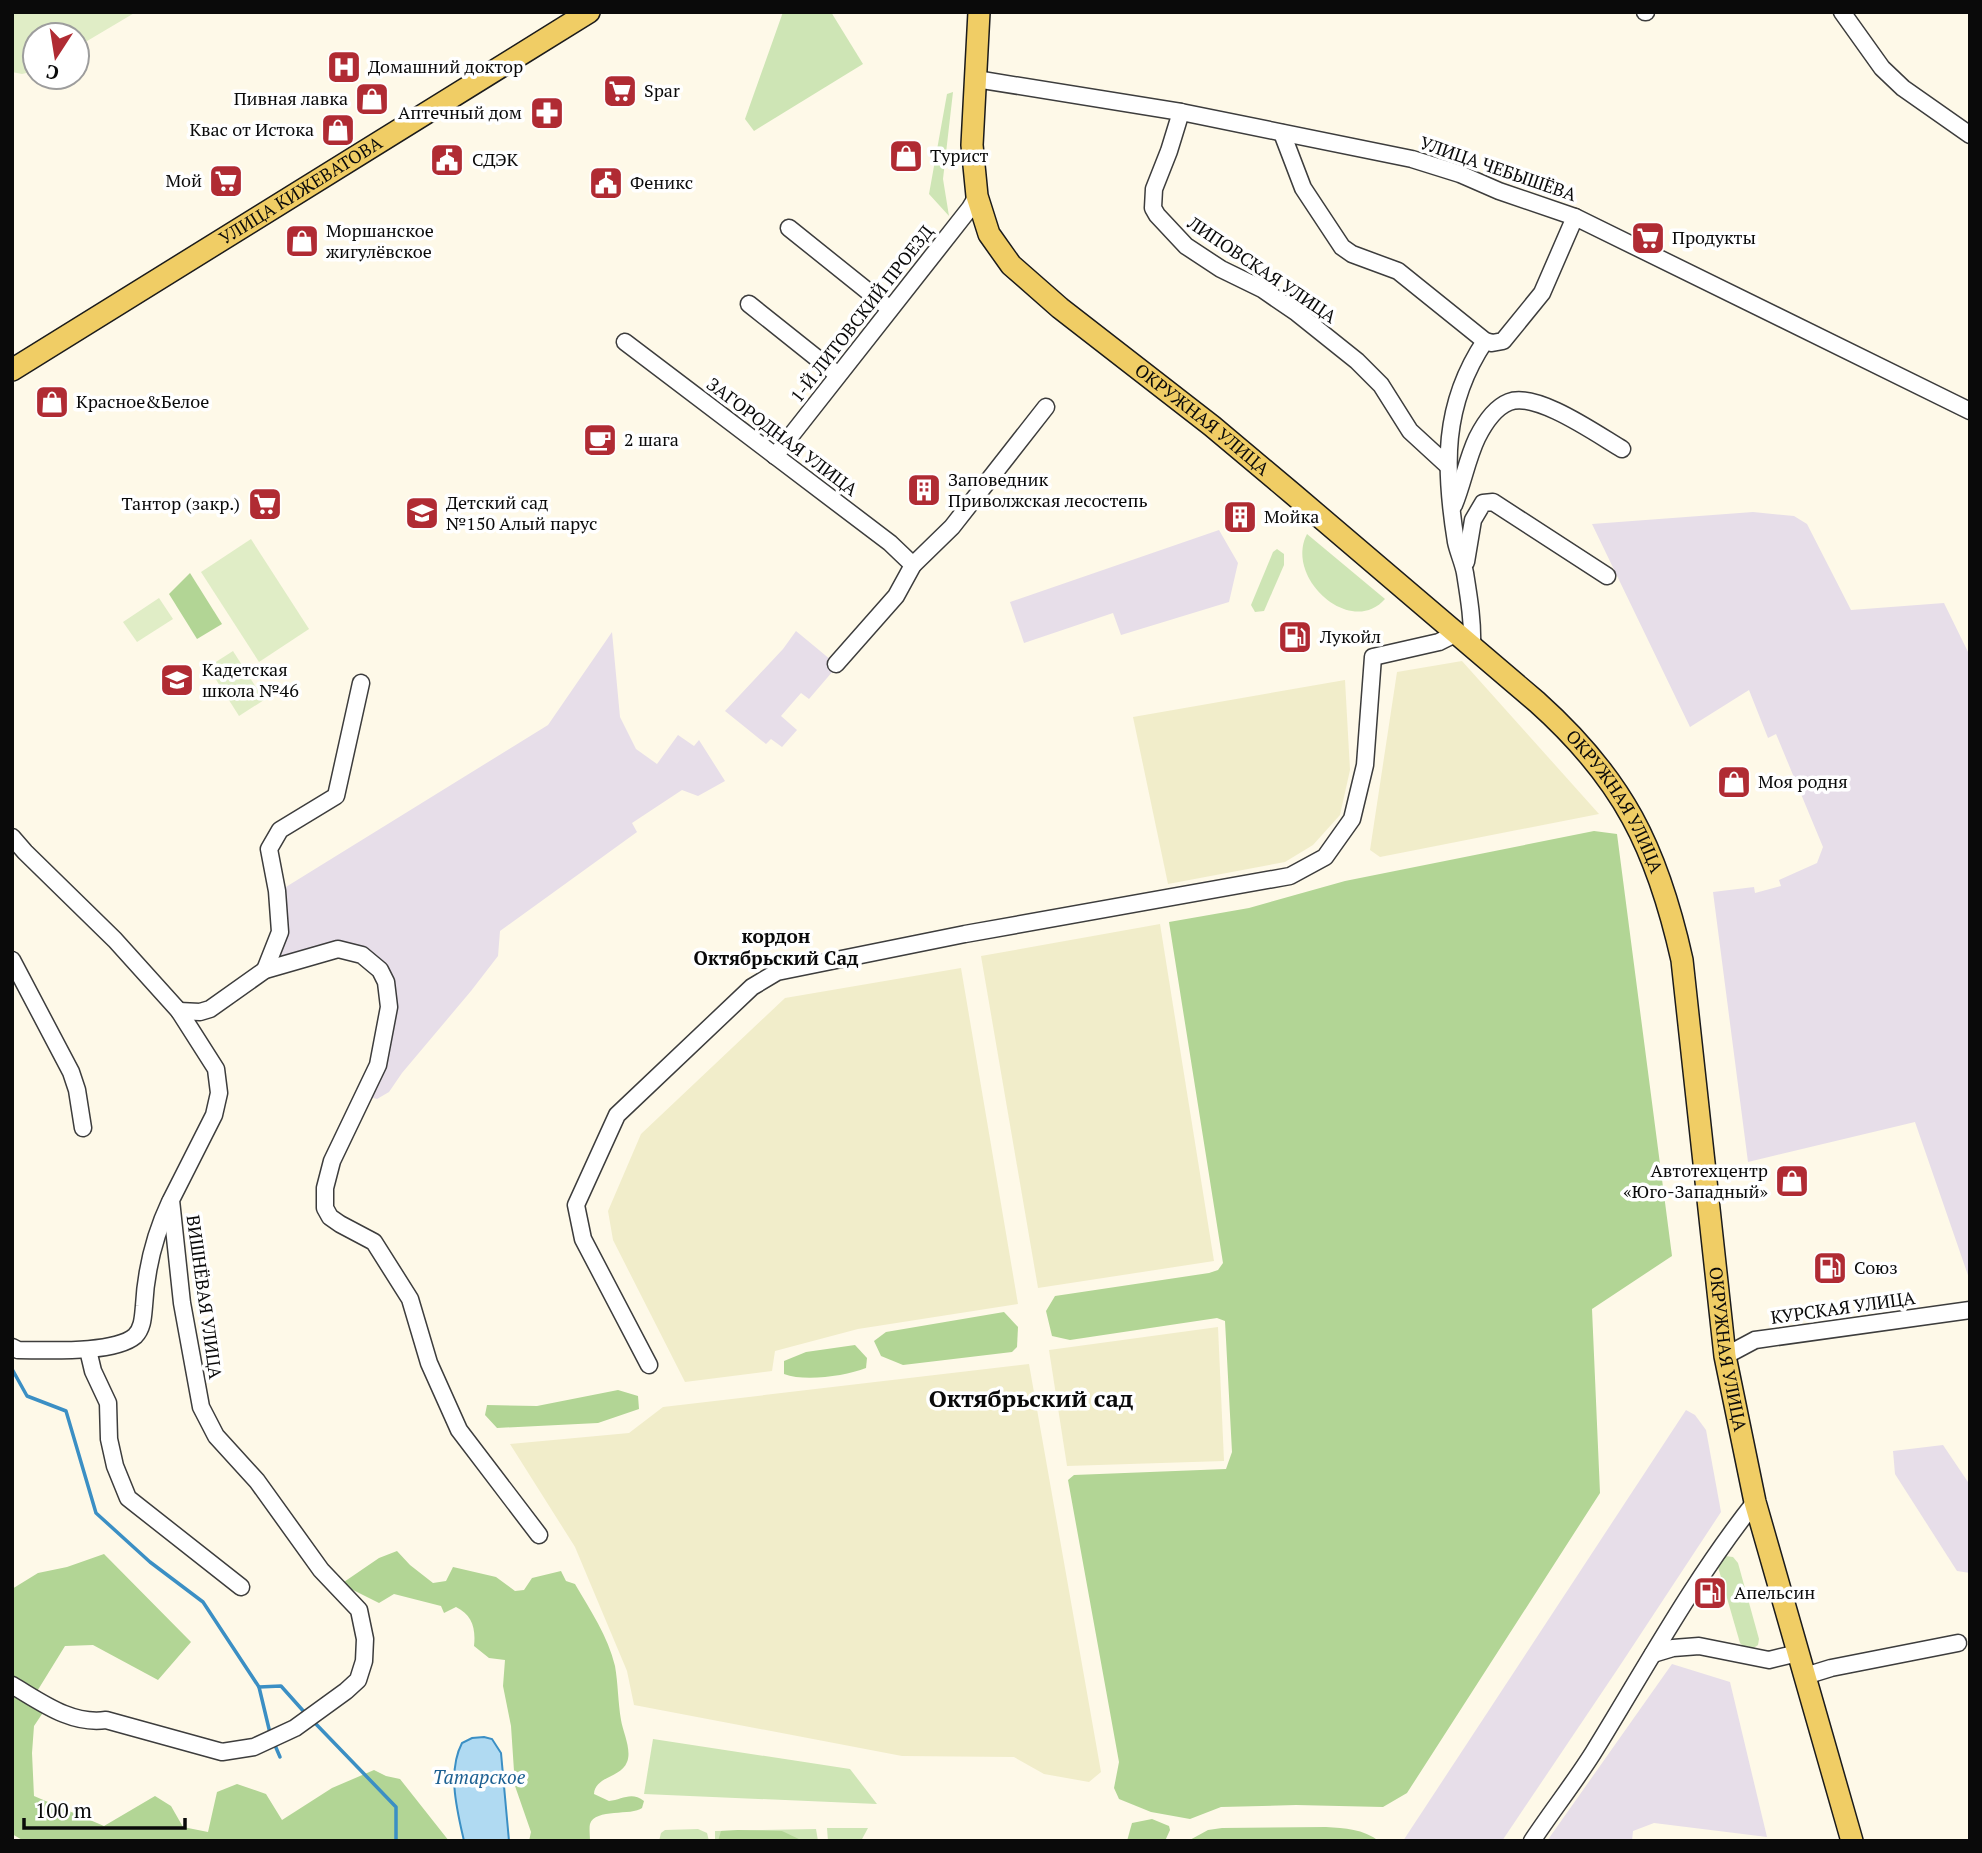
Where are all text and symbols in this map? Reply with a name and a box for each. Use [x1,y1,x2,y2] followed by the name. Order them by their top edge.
[21,21,91,91] north arrow
[325,48,363,86] hospital icon: Домашний доктор
[368,54,523,78] place label: Домашний доктор
[44,60,61,87] text: С
[601,72,639,110] supermarket icon: Spar
[644,78,680,102] place label: Spar
[353,80,391,118] shop icon: Пивная лавка
[234,86,348,110] place label: Пивная лавка
[528,94,566,132] pharmacy icon: Аптечный дом
[398,100,522,124] place label: Аптечный дом
[319,111,357,149] shop icon: Квас от Истока
[189,117,314,141] place label: Квас от Истока
[214,130,387,250] street label: УЛИЦА КИЖЕВАТОВА
[1417,130,1581,206] street label: УЛИЦА ЧЕБЫШЁВА
[887,137,925,175] shop icon: Турист
[428,141,466,179] public building icon: СДЭК
[930,143,989,167] place label: Турист
[472,147,519,171] place label: СДЭК
[207,162,245,200] supermarket icon: Мой
[587,164,625,202] public building icon: Феникс
[165,168,202,192] place label: Мой
[630,170,693,194] place label: Феникс
[1183,210,1342,328] street label: ЛИПОВСКАЯ УЛИЦА
[326,218,434,263] place label: Моршанское жигулёвское
[784,219,938,407] street label: 1-Й ЛИТОВСКИЙ ПРОЕЗД
[1629,219,1667,257] supermarket icon: Продукты
[283,222,321,260] shop icon: Моршанское жигулёвское
[1672,225,1756,249] place label: Продукты
[1130,357,1275,481] street label: ОКРУЖНАЯ УЛИЦА
[702,372,863,501] street label: ЗАГОРОДНАЯ УЛИЦА
[33,383,71,421] shop icon: Красное&Белое
[76,389,209,413] place label: Красное&Белое
[581,421,619,459] cafe icon: 2 шага
[624,427,679,451] place label: 2 шага
[948,467,1148,512] place label: Заповедник Приволжская лесостепь
[905,471,943,509] building icon: Заповедник Приволжская лесостепь
[246,485,284,523] supermarket icon: Тантор (закр.)
[446,490,597,535] place label: Детский сад №150 Алый парус
[121,491,240,515] place label: Тантор (закр.)
[403,494,441,532] school or university icon: Детский сад №150 Алый парус
[1221,498,1259,536] building icon: Мойка
[1264,504,1319,528] place label: Мойка
[1276,618,1314,656] fuel station icon: Лукойл
[1319,624,1381,648] place label: Лукойл
[202,657,299,702] place label: Кадетская школа №46
[158,661,196,699] school or university icon: Кадетская школа №46
[1561,724,1669,877] street label: ОКРУЖНАЯ УЛИЦА
[1715,763,1753,801] shop icon: Моя родня
[1758,769,1848,793] place label: Моя родня
[693,923,859,970] district label: кордон Октябрьский Сад
[1623,1158,1769,1203] place label: Автотехцентр «Юго-Западный»
[1773,1162,1811,1200] shop icon: Автотехцентр «Юго-Западный»
[182,1213,228,1381] street label: ВИШНЁВАЯ УЛИЦА
[1811,1249,1849,1287] fuel station icon: Союз
[1854,1255,1898,1279] place label: Союз
[1704,1266,1753,1434] street label: ОКРУЖНАЯ УЛИЦА
[1769,1285,1917,1329] street label: КУРСКАЯ УЛИЦА
[929,1382,1134,1414] district label: Октябрьский сад
[1691,1574,1729,1612] fuel station icon: Апельсин
[1734,1580,1815,1604] place label: Апельсин
[433,1764,526,1789] water label: Татарское
[24,1786,186,1830] scale bar
[35,1796,92,1824] text: 100 m

